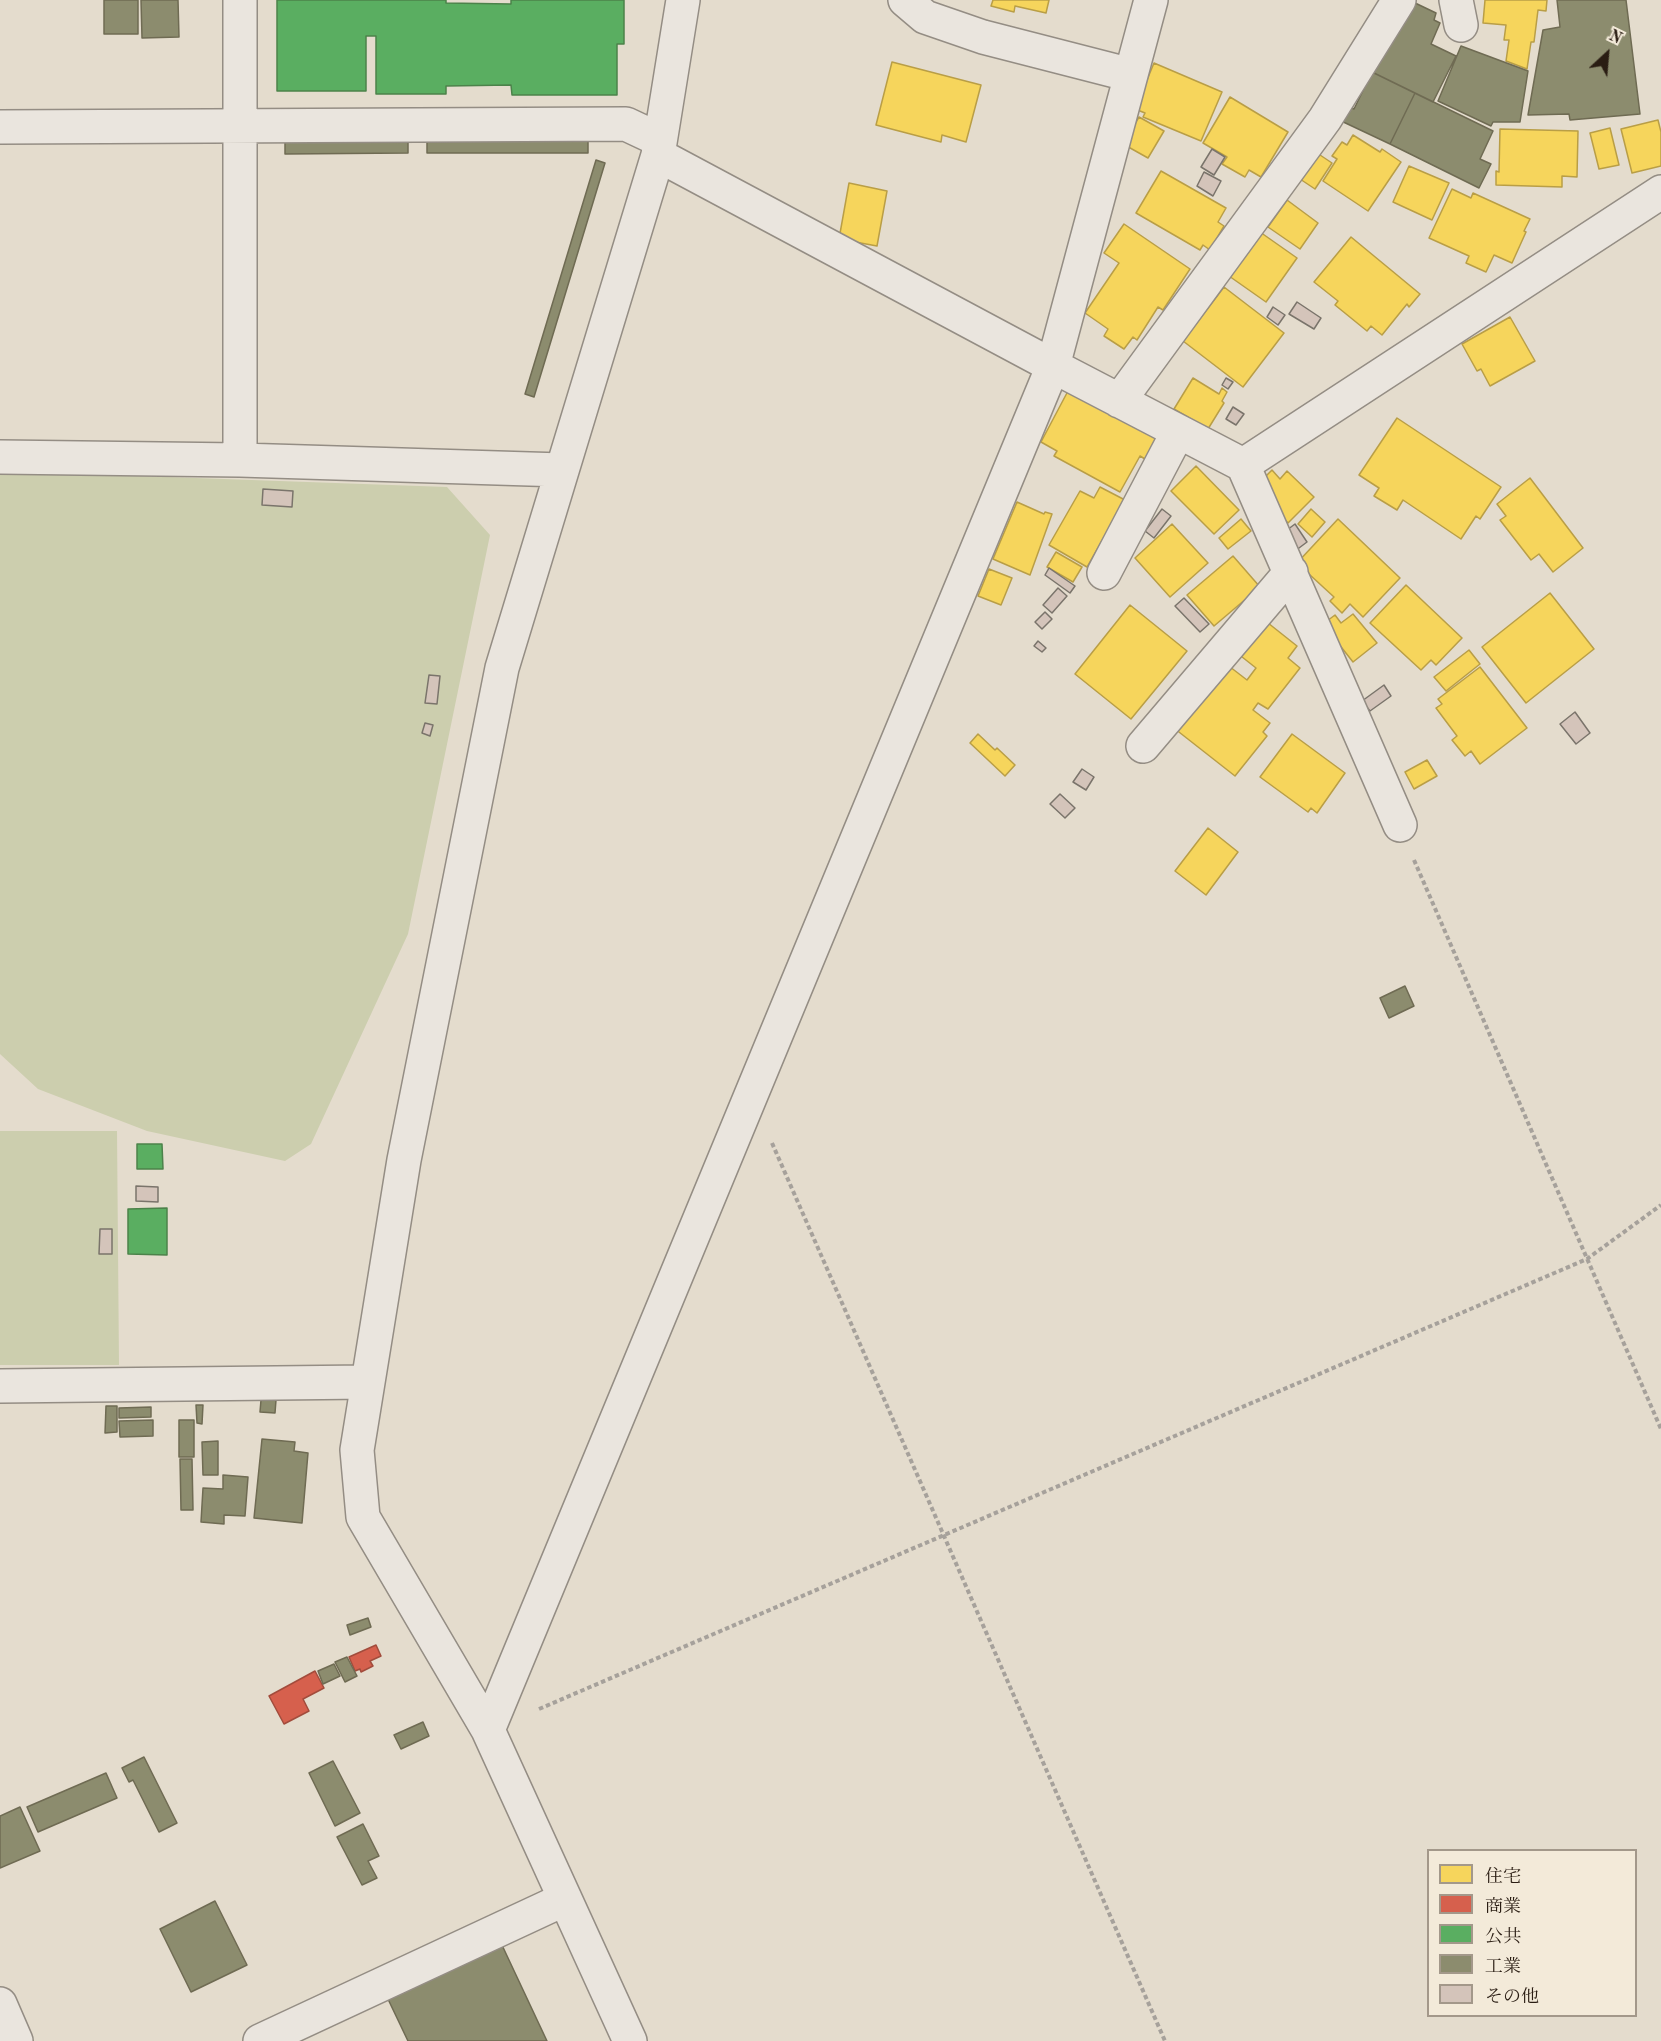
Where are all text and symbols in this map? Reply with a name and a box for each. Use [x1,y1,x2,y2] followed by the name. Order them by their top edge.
[1577,24,1637,84] north arrow
[1606,28,1624,48] text: N
[1427,1849,1637,2017] legend
[1485,1868,1521,1886] text: 住宅
[1485,1898,1521,1916] text: 商業
[1485,1928,1521,1946] text: 公共
[1485,1958,1521,1976] text: 工業
[1485,1988,1539,2006] text: その他

